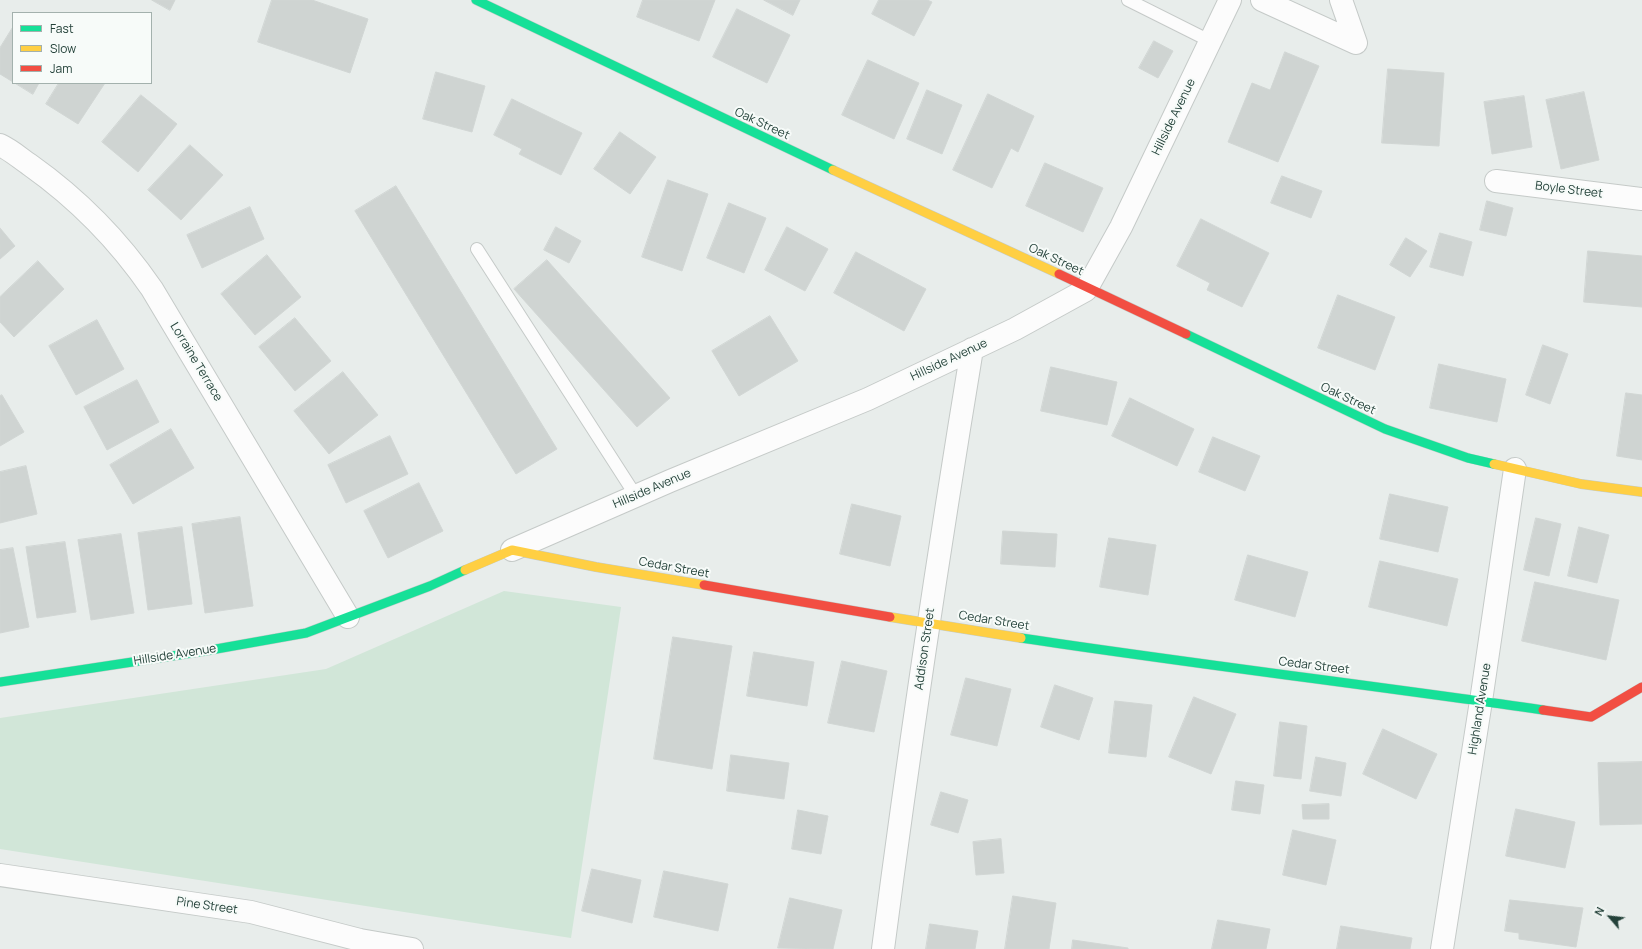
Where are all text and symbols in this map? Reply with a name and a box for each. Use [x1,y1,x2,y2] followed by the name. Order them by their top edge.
[12,12,152,84] legend
[50,20,74,37] text: Fast
[50,40,76,57] text: Slow
[50,60,72,77] text: Jam
[1149,76,1199,158] street label: Hillside Avenue
[732,105,792,143] street label: Oak Street
[1534,179,1604,201] street label: Boyle Street
[1026,241,1086,279] street label: Oak Street
[167,320,225,404] street label: Lorraine Terrace
[908,336,990,384] street label: Hillside Avenue
[1318,380,1378,418] street label: Oak Street
[611,466,693,512] street label: Hillside Avenue
[638,555,710,581] street label: Cedar Street
[912,607,938,691] street label: Addison Street
[958,608,1030,634] street label: Cedar Street
[133,641,217,669] street label: Hillside Avenue
[1278,655,1350,677] street label: Cedar Street
[1466,662,1494,756] street label: Highland Avenue
[175,895,239,917] street label: Pine Street
[1590,897,1630,937] north arrow
[1590,904,1607,918] text: N

